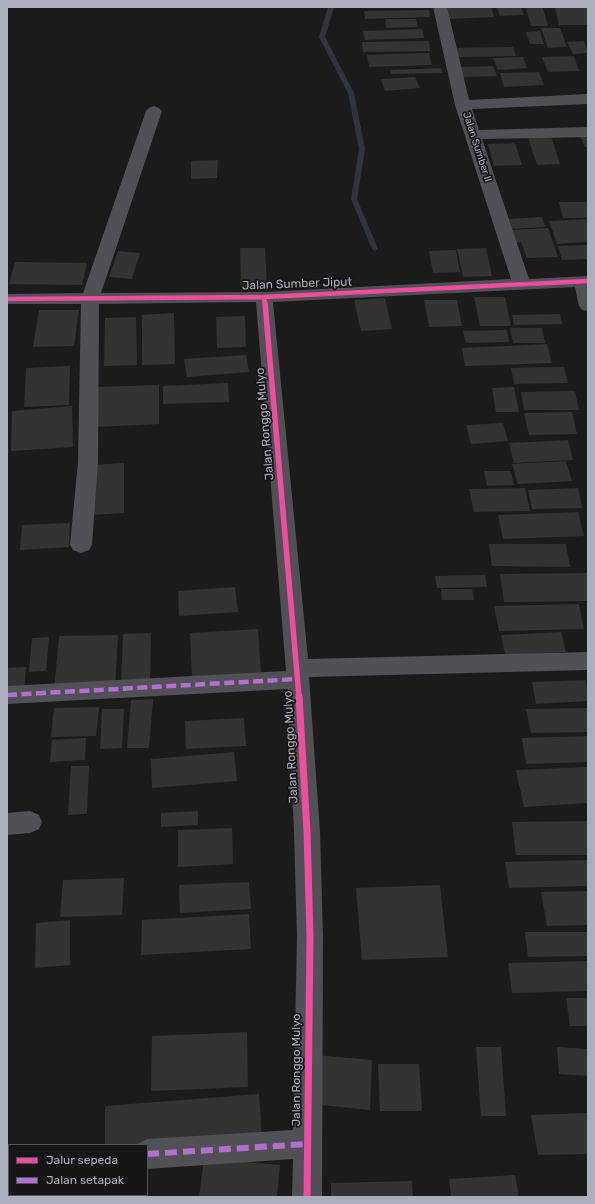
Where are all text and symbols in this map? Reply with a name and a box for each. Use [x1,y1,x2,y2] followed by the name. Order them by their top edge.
[460,111,494,183] street label: Jalan Sumber II
[242,275,352,293] street label: Jalan Sumber Jiput
[253,367,277,481] street label: Jalan Ronggo Mulyo
[281,690,301,804] street label: Jalan Ronggo Mulyo
[290,1013,304,1127] street label: Jalan Ronggo Mulyo
[8,1144,148,1196] legend
[46,1153,118,1167] text: Jalur sepeda
[46,1173,124,1187] text: Jalan setapak

